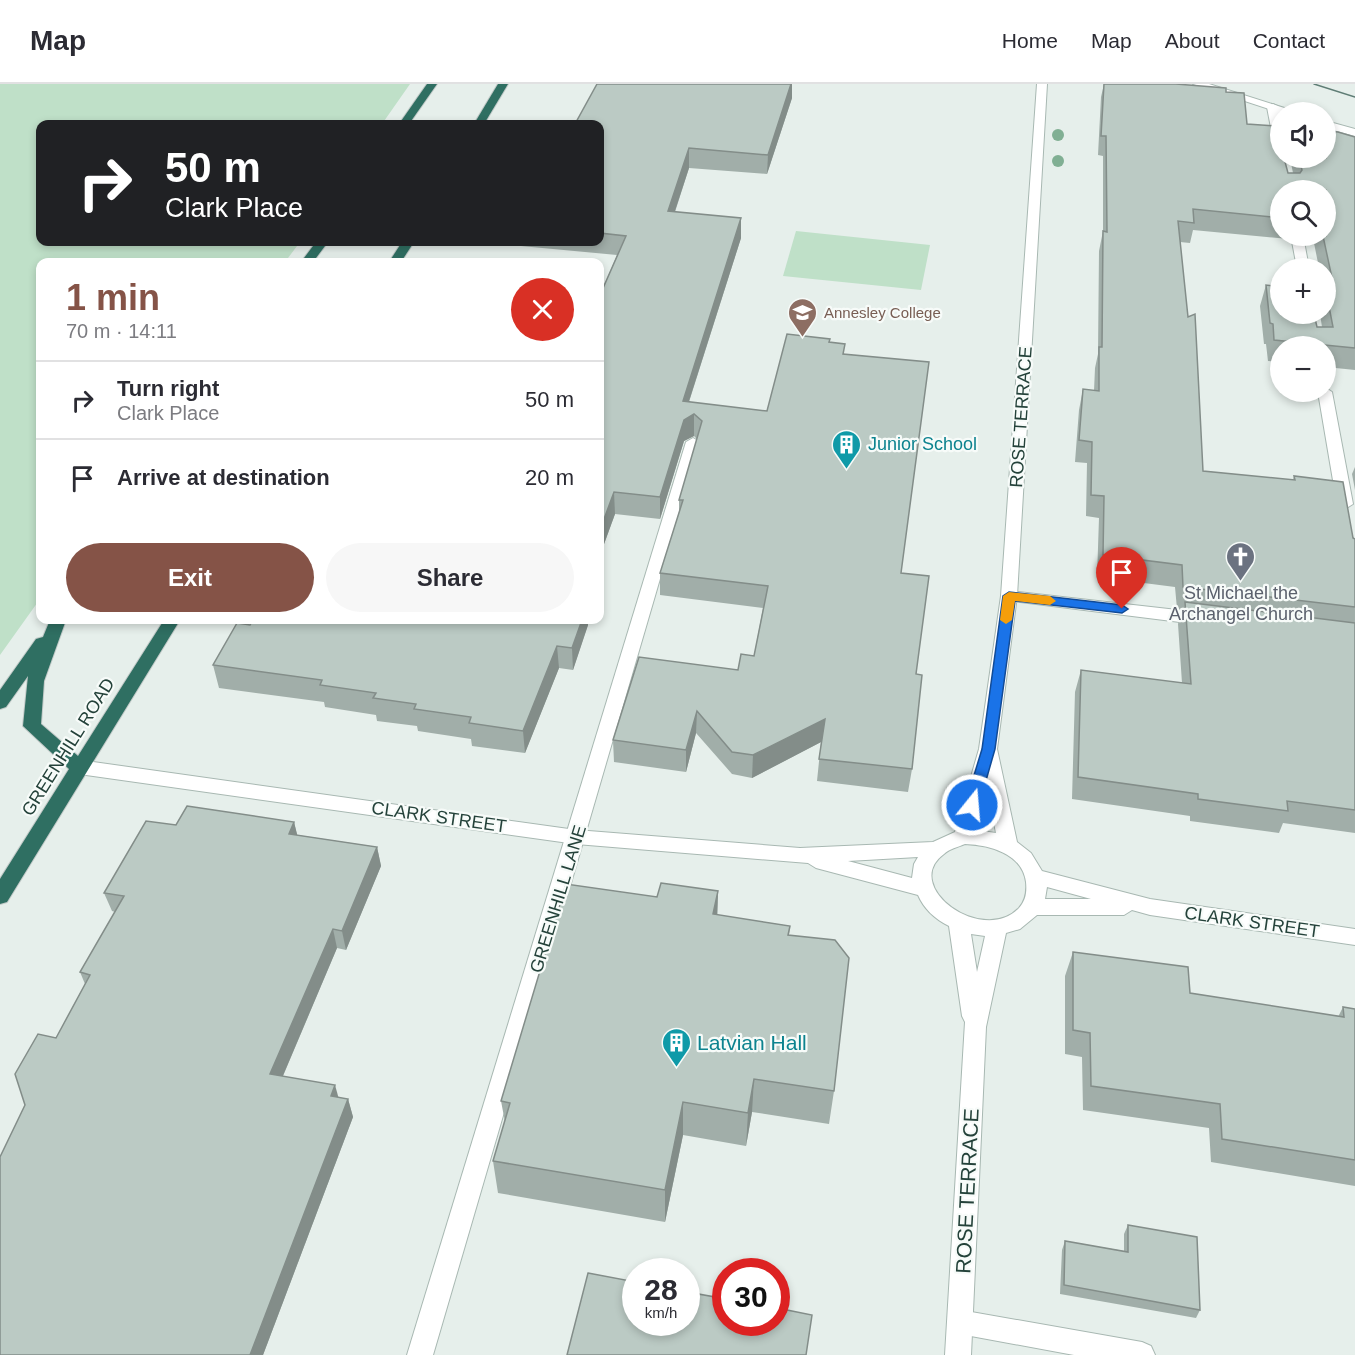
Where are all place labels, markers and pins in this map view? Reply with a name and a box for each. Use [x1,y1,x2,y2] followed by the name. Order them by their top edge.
[787,296,819,338] school or university icon: Annesley College
[824,304,941,321] place label: Annesley College
[831,428,863,470] building icon: Junior School
[868,434,977,454] place label: Junior School
[1225,540,1257,582] church icon: St Michael the Archangel Church
[1096,547,1147,609] pin
[1169,583,1313,624] place label: St Michael the Archangel Church
[660,1026,692,1068] building icon: Latvian Hall
[697,1031,807,1054] place label: Latvian Hall

